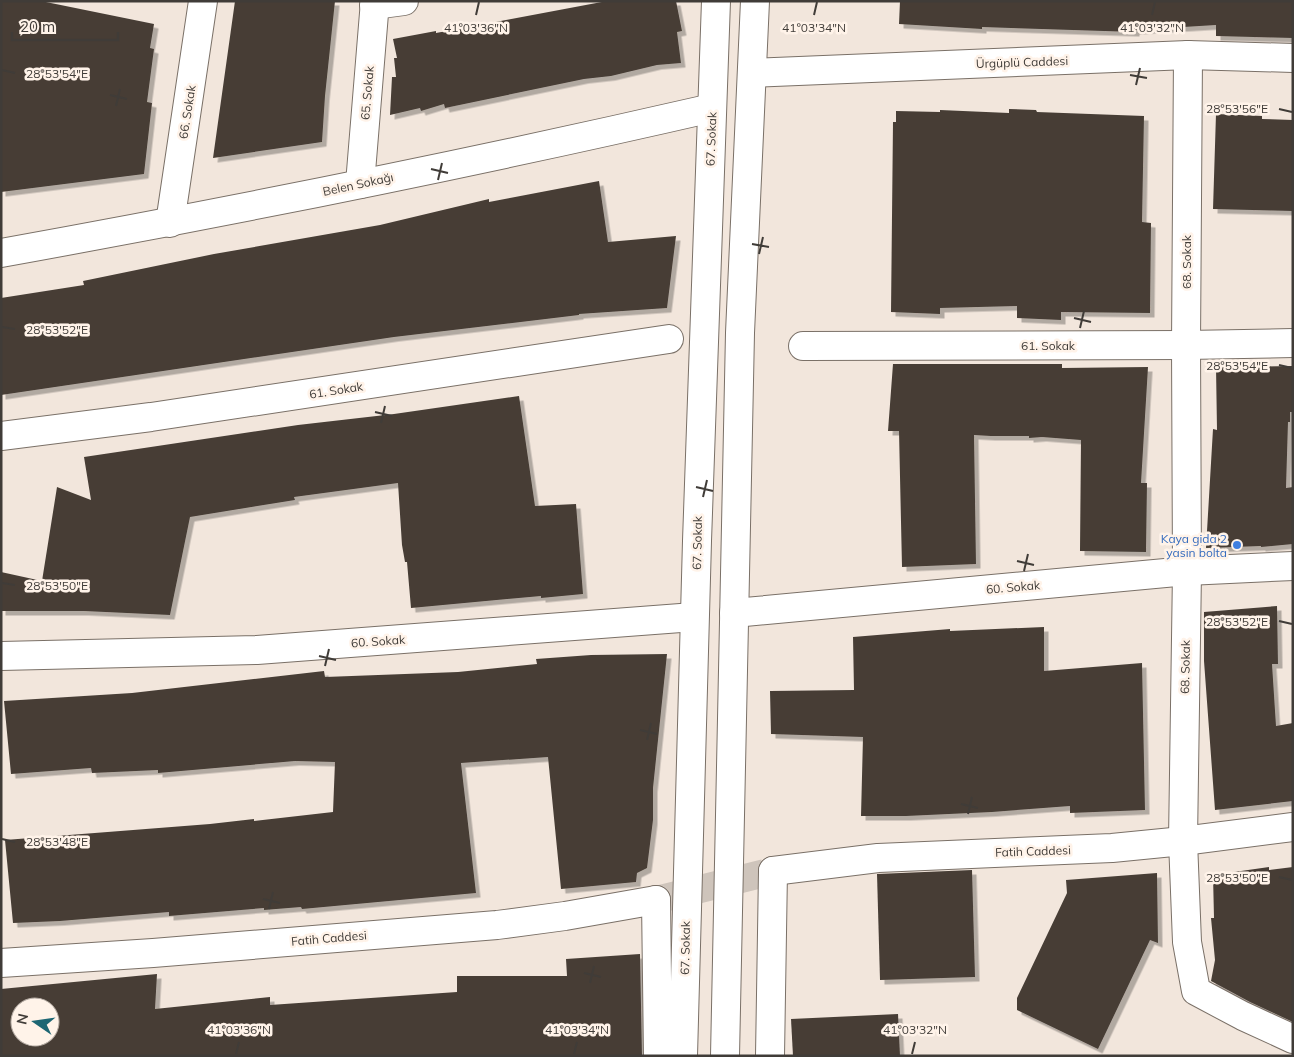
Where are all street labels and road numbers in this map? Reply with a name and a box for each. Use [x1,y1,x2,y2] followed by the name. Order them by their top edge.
[976,53,1069,71] street label: Ürgüplü Caddesi
[357,65,377,121] street label: 65. Sokak
[175,83,199,140] street label: 66. Sokak
[703,111,719,166] street label: 67. Sokak
[321,169,395,199] street label: Belen Sokağı
[1179,234,1194,289] street label: 68. Sokak
[1021,338,1076,353] street label: 61. Sokak
[308,378,365,402] street label: 61. Sokak
[689,515,705,570] street label: 67. Sokak
[985,577,1041,597] street label: 60. Sokak
[350,632,406,650] street label: 60. Sokak
[1177,639,1193,694] street label: 68. Sokak
[995,842,1071,860] street label: Fatih Caddesi
[677,920,693,975] street label: 67. Sokak
[291,927,368,949] street label: Fatih Caddesi

